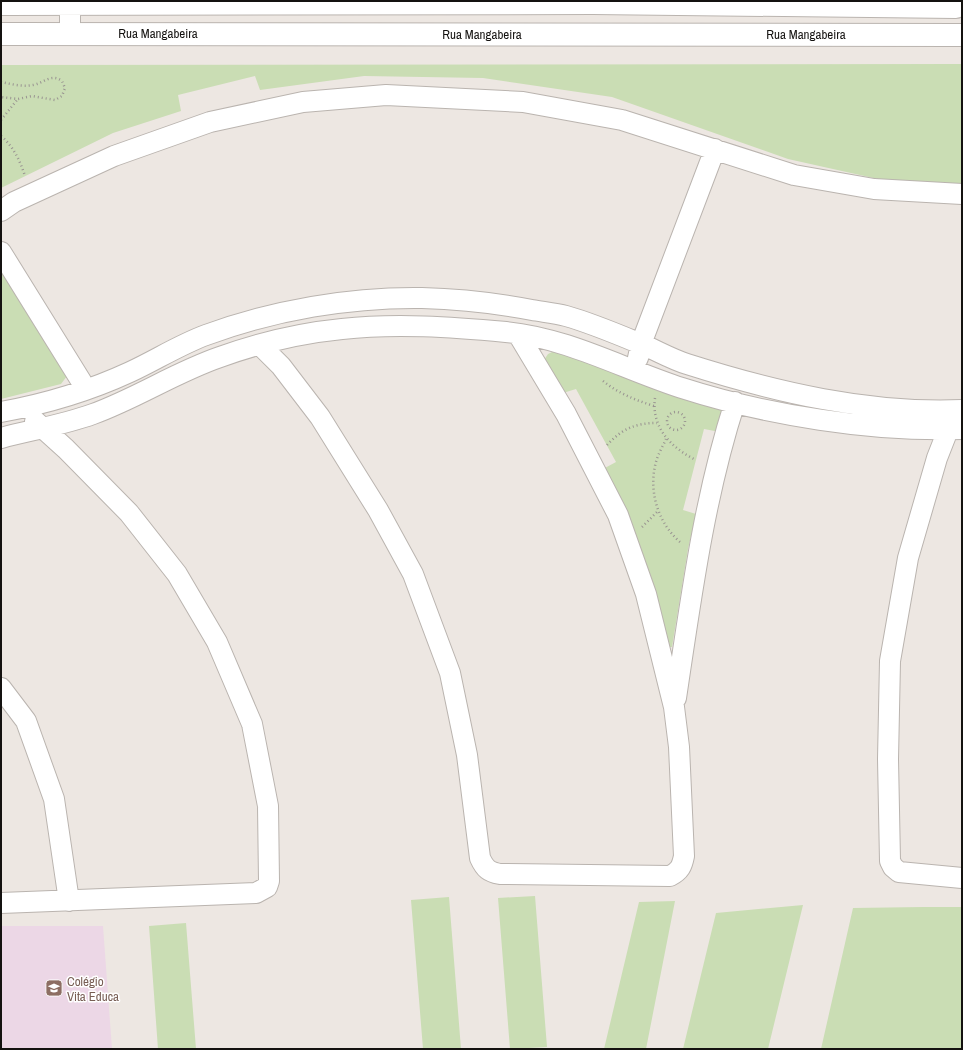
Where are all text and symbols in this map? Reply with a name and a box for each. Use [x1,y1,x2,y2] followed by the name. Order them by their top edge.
[118,25,198,42] street label: Rua Mangabeira
[442,26,522,43] street label: Rua Mangabeira
[766,26,846,43] street label: Rua Mangabeira
[67,973,119,1005] place label: Colégio Vita Educa
[44,978,64,998] school or university icon: Colégio Vita Educa

